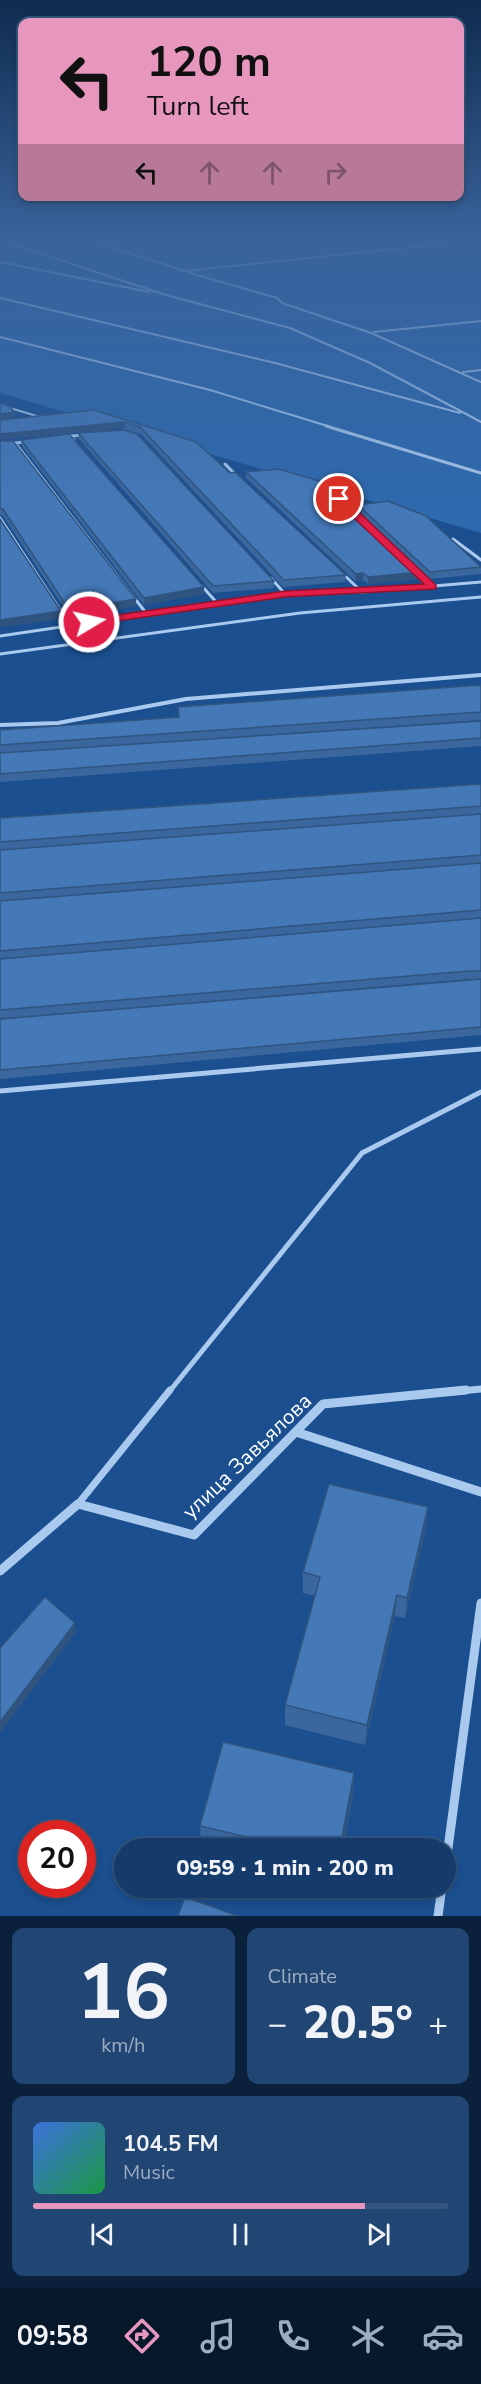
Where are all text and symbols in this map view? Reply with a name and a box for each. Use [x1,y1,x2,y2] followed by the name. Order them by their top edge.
[147,34,271,91] text: 120 m
[48,42,126,120] icon: left
[147,88,248,125] text: Turn left
[130,156,163,189] icon: left
[193,156,226,189] icon: ahead
[256,156,289,189] icon: ahead
[319,156,352,189] icon: right
[313,473,364,524] pin
[322,482,355,515] icon: arrive
[57,590,121,654] position arrow
[176,1387,318,1525] street label: улица Завьялова
[18,1820,96,1898] speed limit sign: 20
[176,1853,394,1883] text: 09:59 · 1 min · 200 m
[76,1939,170,2046] text: 16
[268,1963,337,1990] text: Climate
[303,1993,413,2054] text: 20.5°
[268,2002,287,2047] text: −
[428,2002,448,2047] text: +
[101,2032,145,2059] text: km/h
[123,2129,219,2159] text: 104.5 FM
[123,2159,175,2186] text: Music
[86,2218,119,2251] icon: previous
[224,2218,257,2251] icon: pause
[362,2218,395,2251] icon: next
[121,2315,163,2357] icon: directions
[197,2315,239,2357] icon: music
[272,2315,314,2357] icon: phone
[347,2315,389,2357] icon: climate
[422,2315,464,2357] icon: car
[17,2318,88,2355] text: 09:58

